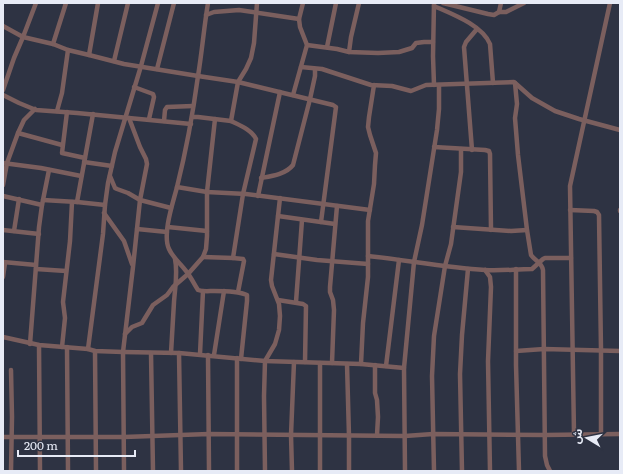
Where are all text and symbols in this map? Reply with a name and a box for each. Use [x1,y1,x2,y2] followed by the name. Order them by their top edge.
[567,418,607,458] north arrow
[567,427,585,445] text: ش
[18,432,135,458] scale bar
[24,436,58,454] text: 200 m

